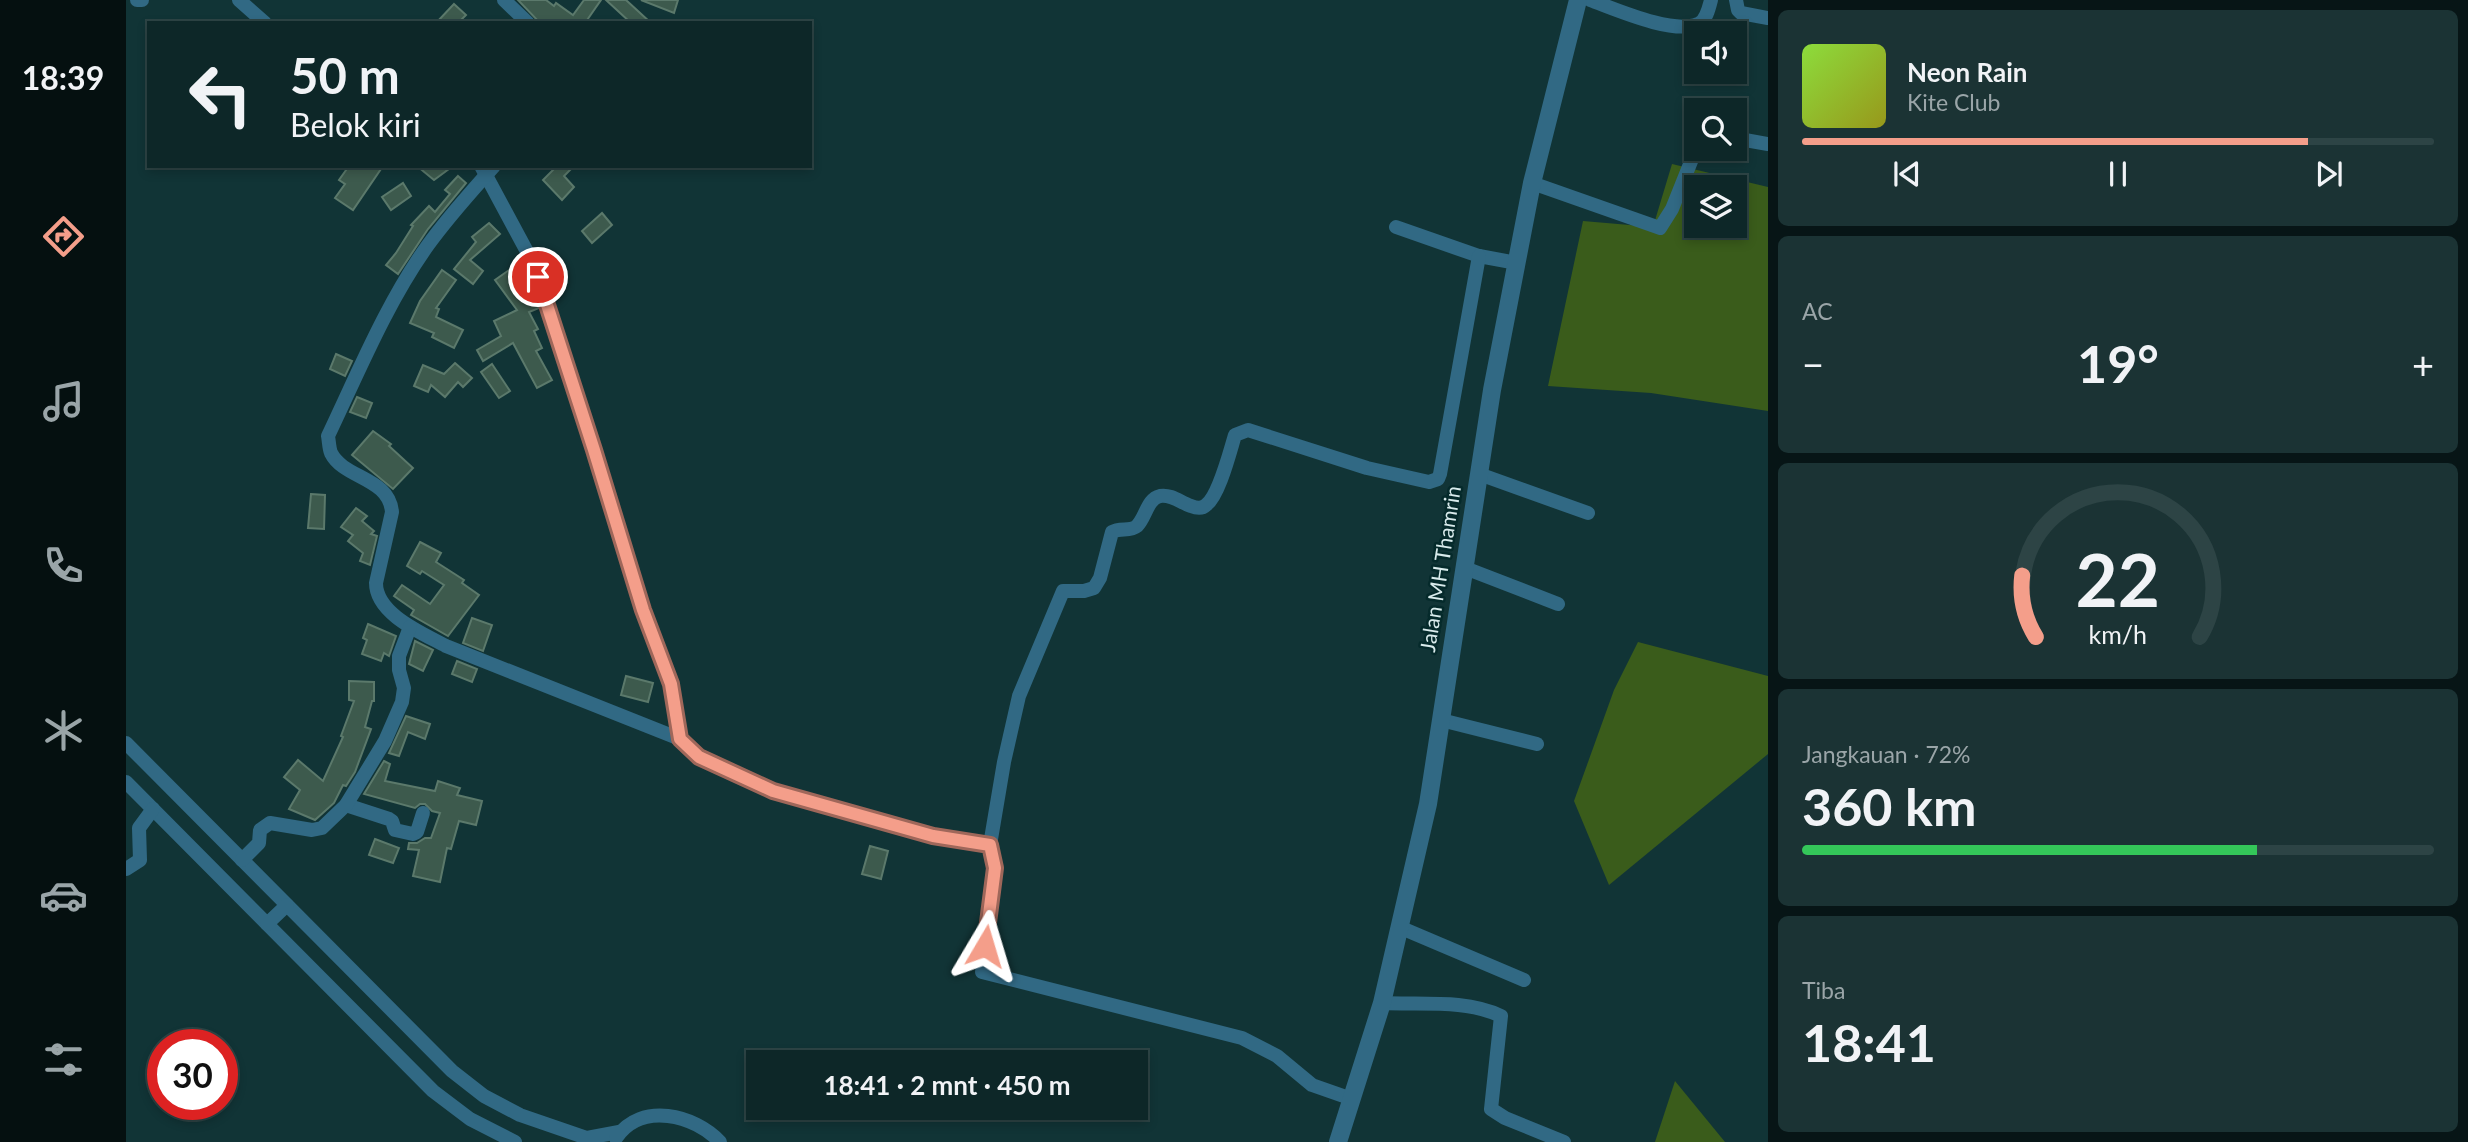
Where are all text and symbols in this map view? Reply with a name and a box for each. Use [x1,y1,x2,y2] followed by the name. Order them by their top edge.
[1684,21,1747,238] map controls
[1684,21,1747,84] button: sound
[290,46,400,104] text: 50 m
[175,49,266,140] icon: left
[1907,56,2027,88] text: Neon Rain
[22,58,104,97] text: 18:39
[1907,88,2000,116] text: Kite Club
[1684,98,1747,161] button: search
[290,105,421,144] text: Belok kiri
[1888,155,1926,193] icon: previous
[2099,155,2137,193] icon: pause
[2310,155,2348,193] icon: next
[1684,175,1747,238] button: layers
[39,212,88,261] icon: directions
[508,247,568,307] pin
[519,258,557,296] icon: arrive
[1802,297,1833,325] text: AC
[2077,332,2159,394] text: 19°
[1802,341,1824,387] text: −
[2412,341,2434,387] text: +
[39,377,88,426] icon: music
[1414,484,1465,654] street label: Jalan MH Thamrin
[2076,535,2160,623] text: 22
[39,541,88,590] icon: phone
[2089,619,2147,649] text: km/h
[39,706,88,755] icon: climate
[1802,740,1971,768] text: Jangkauan · 72%
[1802,775,1976,837] text: 360 km
[39,871,88,920] icon: car
[948,909,1022,983] position arrow
[1802,976,1845,1004] text: Tiba
[1802,1011,1936,1073] text: 18:41
[147,1029,238,1120] speed limit sign: 30
[39,1035,88,1084] icon: filters
[823,1069,1071,1101] text: 18:41 · 2 mnt · 450 m

